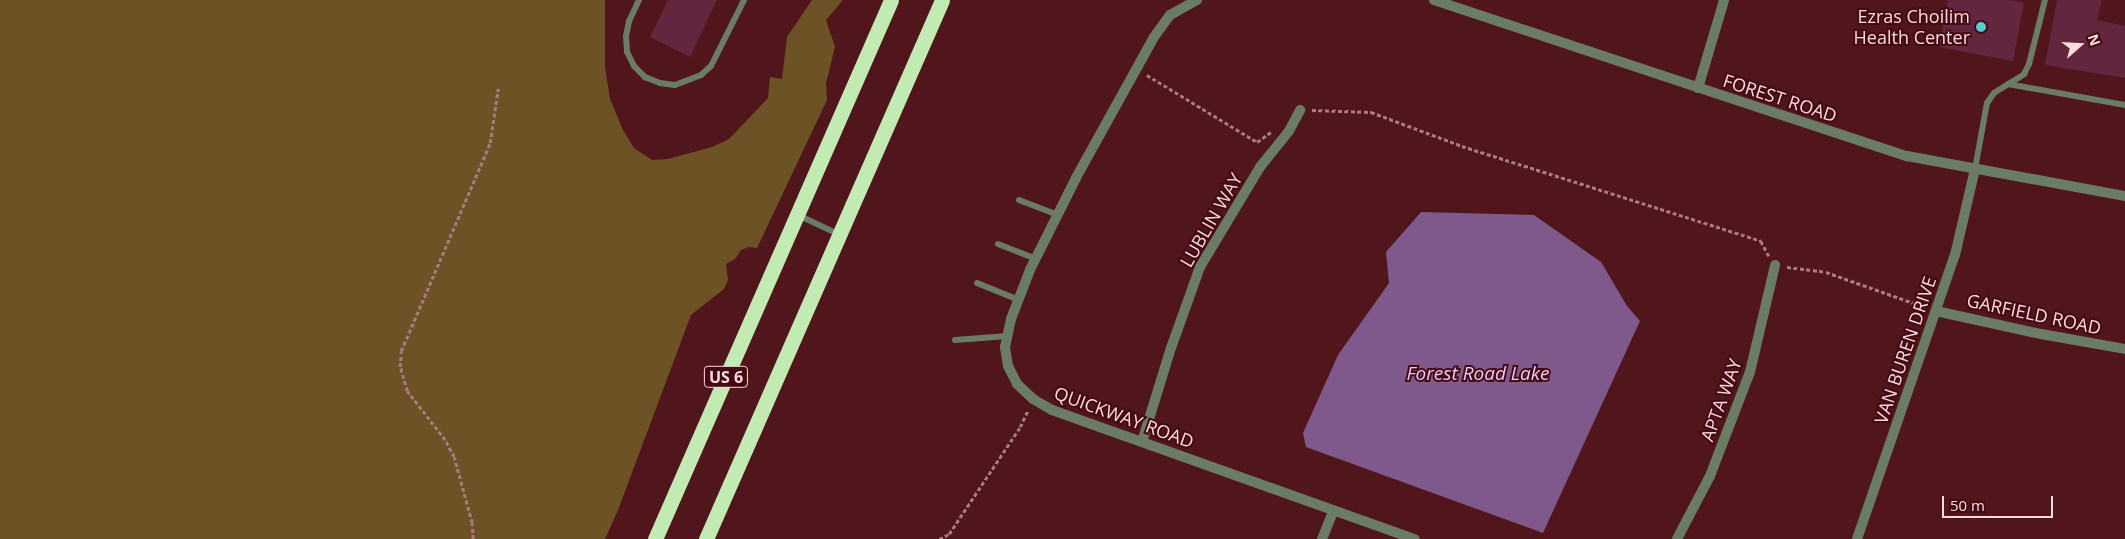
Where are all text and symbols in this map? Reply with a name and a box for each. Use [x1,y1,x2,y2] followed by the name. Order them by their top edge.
[1854,6,1970,48] place label: Ezras Choilim Health Center
[1974,20,1988,34] marker: Ezras Choilim Health Center
[2055,20,2105,70] north arrow
[2084,31,2105,48] text: N
[1720,69,1840,127] street label: FOREST ROAD
[1175,169,1247,271] street label: LUBLIN WAY
[1870,274,1940,426] street label: VAN BUREN DRIVE
[1965,289,2103,339] street label: GARFIELD ROAD
[1696,356,1746,444] street label: APTA WAY
[1407,363,1549,385] water label: Forest Road Lake
[704,364,748,391] road number: US 6
[1051,382,1197,452] street label: QUICKWAY ROAD
[1945,486,2056,518] scale bar
[1950,495,1985,515] text: 50 m

